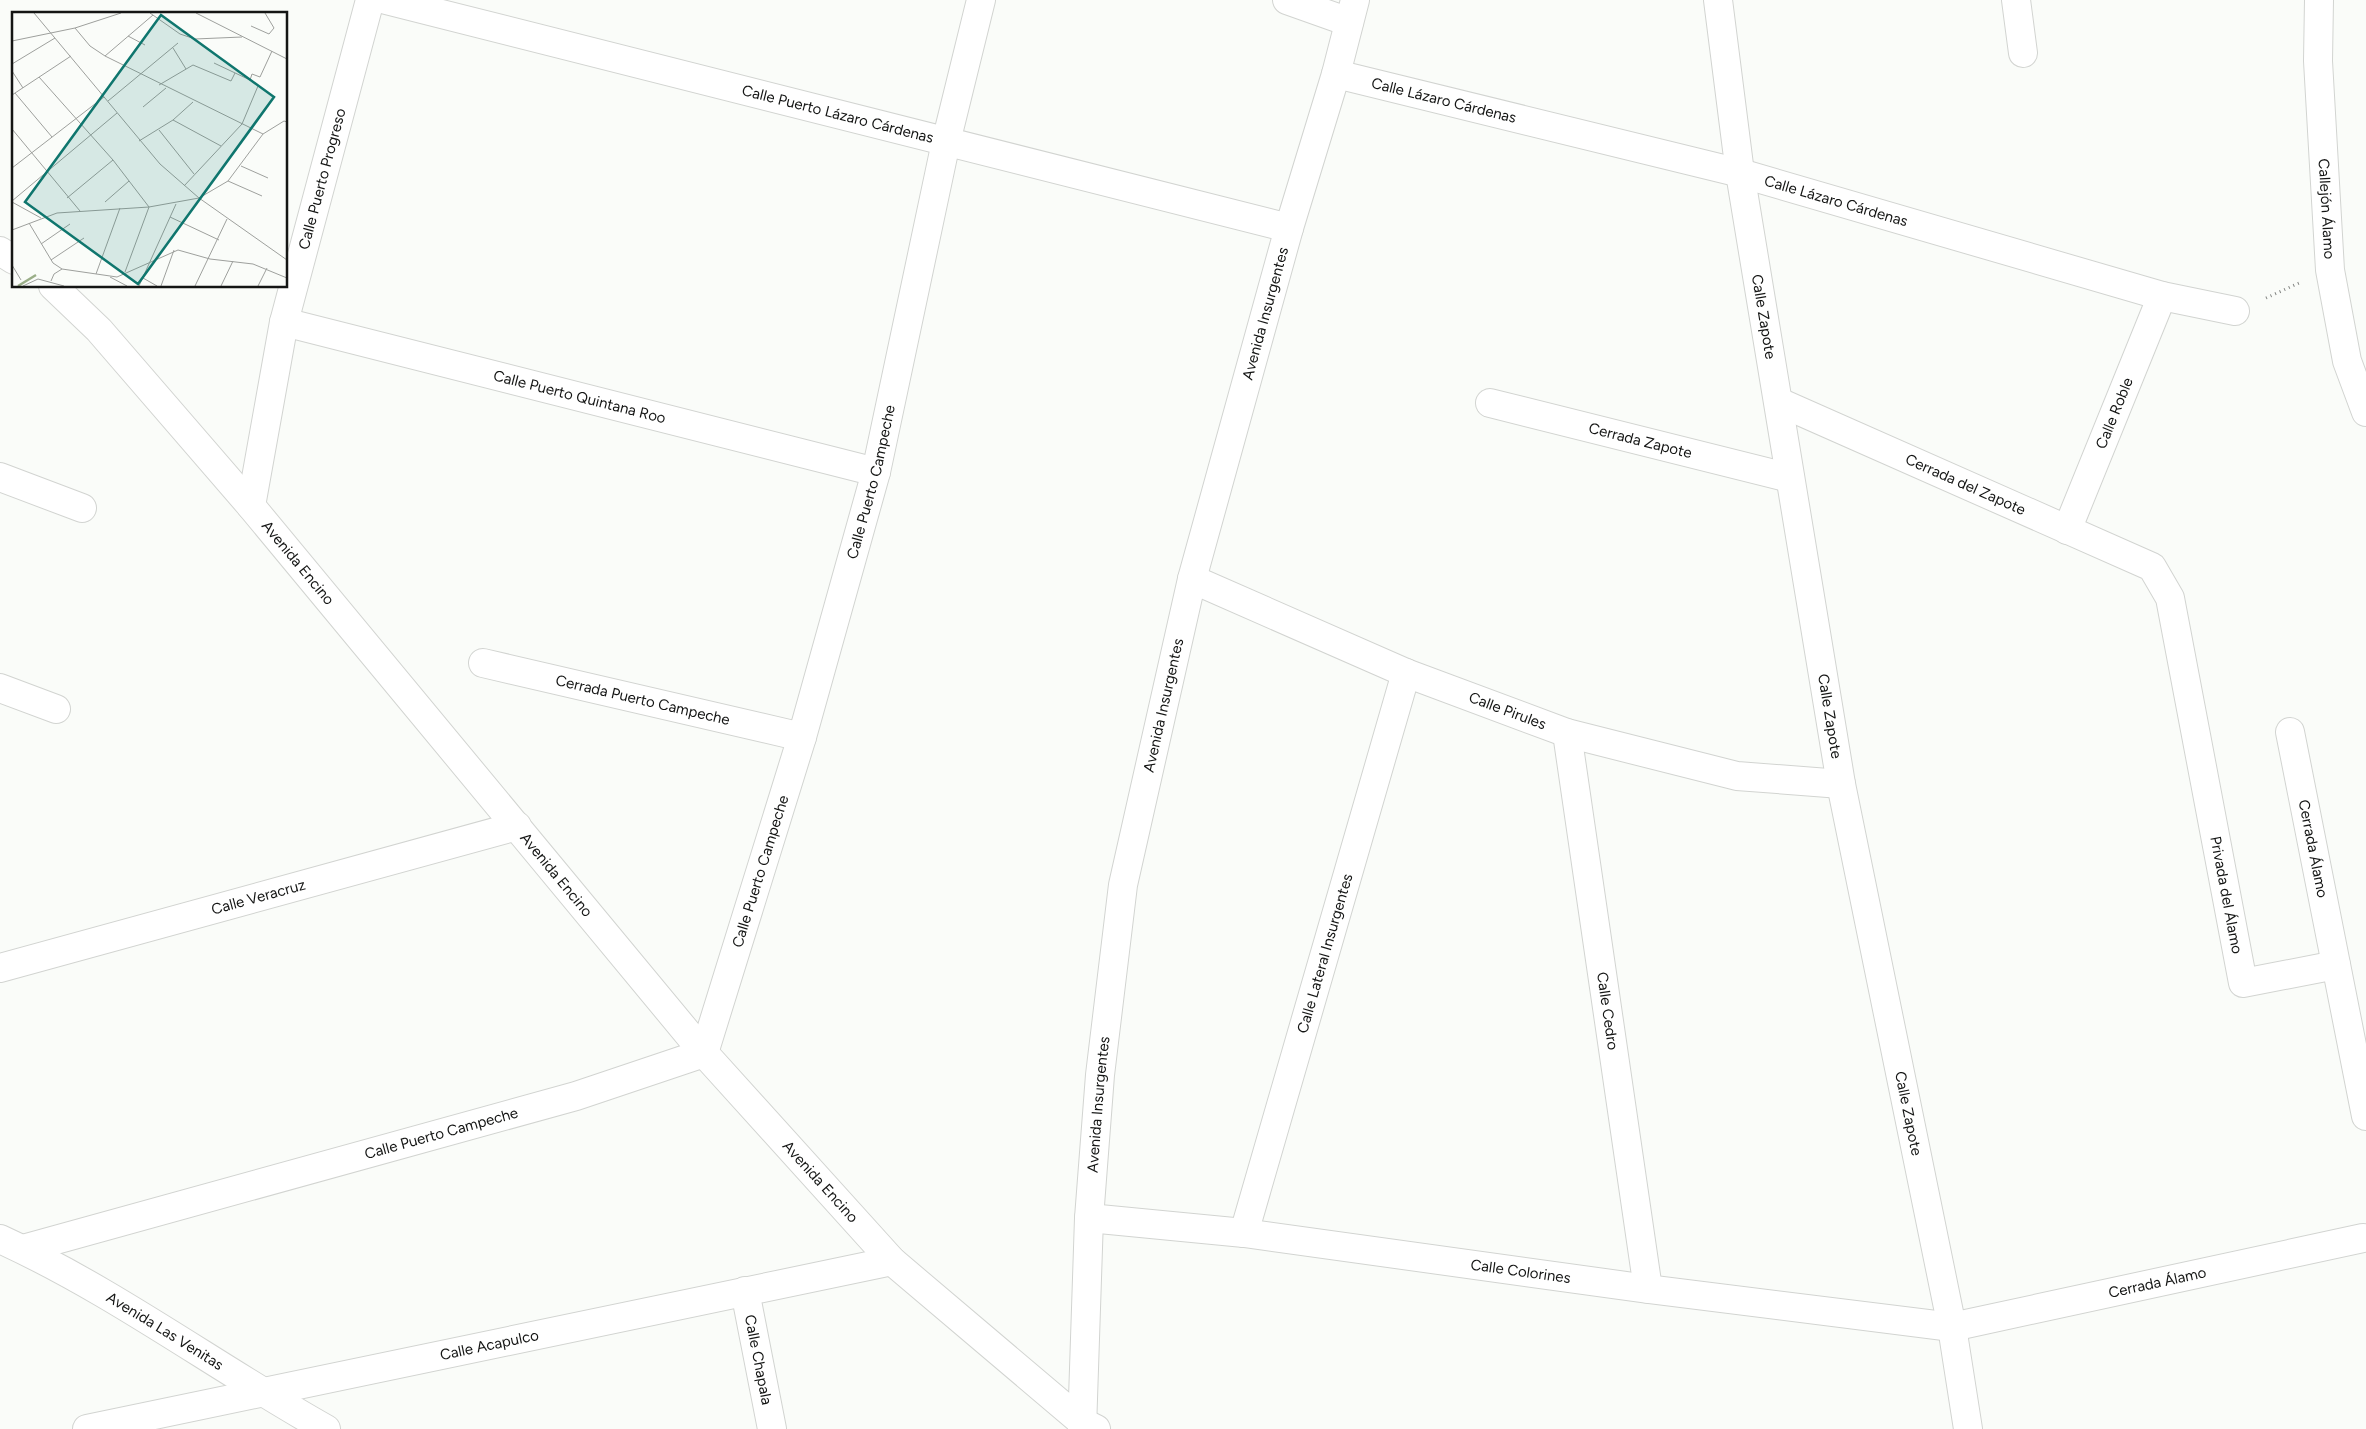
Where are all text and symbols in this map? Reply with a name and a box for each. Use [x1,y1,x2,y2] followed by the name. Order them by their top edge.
[12,12,288,288] inset map
[1370,74,1518,127] street label: Calle Lázaro Cárdenas
[740,81,935,147] street label: Calle Puerto Lázaro Cárdenas
[295,106,350,252] street label: Calle Puerto Progreso
[2315,158,2338,260] street label: Callejón Álamo
[1762,172,1910,230] street label: Calle Lázaro Cárdenas
[1238,245,1292,382] street label: Avenida Insurgentes
[1748,273,1780,360] street label: Calle Zapote
[492,366,668,427] street label: Calle Puerto Quintana Roo
[2092,375,2137,452] street label: Calle Roble
[843,403,899,561] street label: Calle Puerto Campeche
[1587,419,1694,462] street label: Cerrada Zapote
[1903,450,2029,519] street label: Cerrada del Zapote
[258,517,338,609] street label: Avenida Encino
[1140,637,1187,774] street label: Avenida Insurgentes
[554,671,732,729] street label: Cerrada Puerto Campeche
[1814,672,1846,760] street label: Calle Zapote
[1466,688,1549,733] street label: Calle Pirules
[728,793,792,950] street label: Calle Puerto Campeche
[2295,798,2332,900] street label: Cerrada Álamo
[516,829,597,921] street label: Avenida Encino
[2206,835,2246,956] street label: Privada del Álamo
[1293,872,1356,1035] street label: Calle Lateral Insurgentes
[209,876,307,919] street label: Calle Veracruz
[1593,971,1622,1052] street label: Calle Cedro
[1084,1035,1114,1173] street label: Avenida Insurgentes
[1891,1070,1926,1157] street label: Calle Zapote
[363,1103,520,1163] street label: Calle Puerto Campeche
[779,1137,862,1227] street label: Avenida Encino
[1470,1256,1572,1287] street label: Calle Colorines
[2107,1263,2208,1302] street label: Cerrada Álamo
[103,1288,227,1374] street label: Avenida Las Venitas
[741,1313,776,1406] street label: Calle Chapala
[438,1326,541,1364] street label: Calle Acapulco

